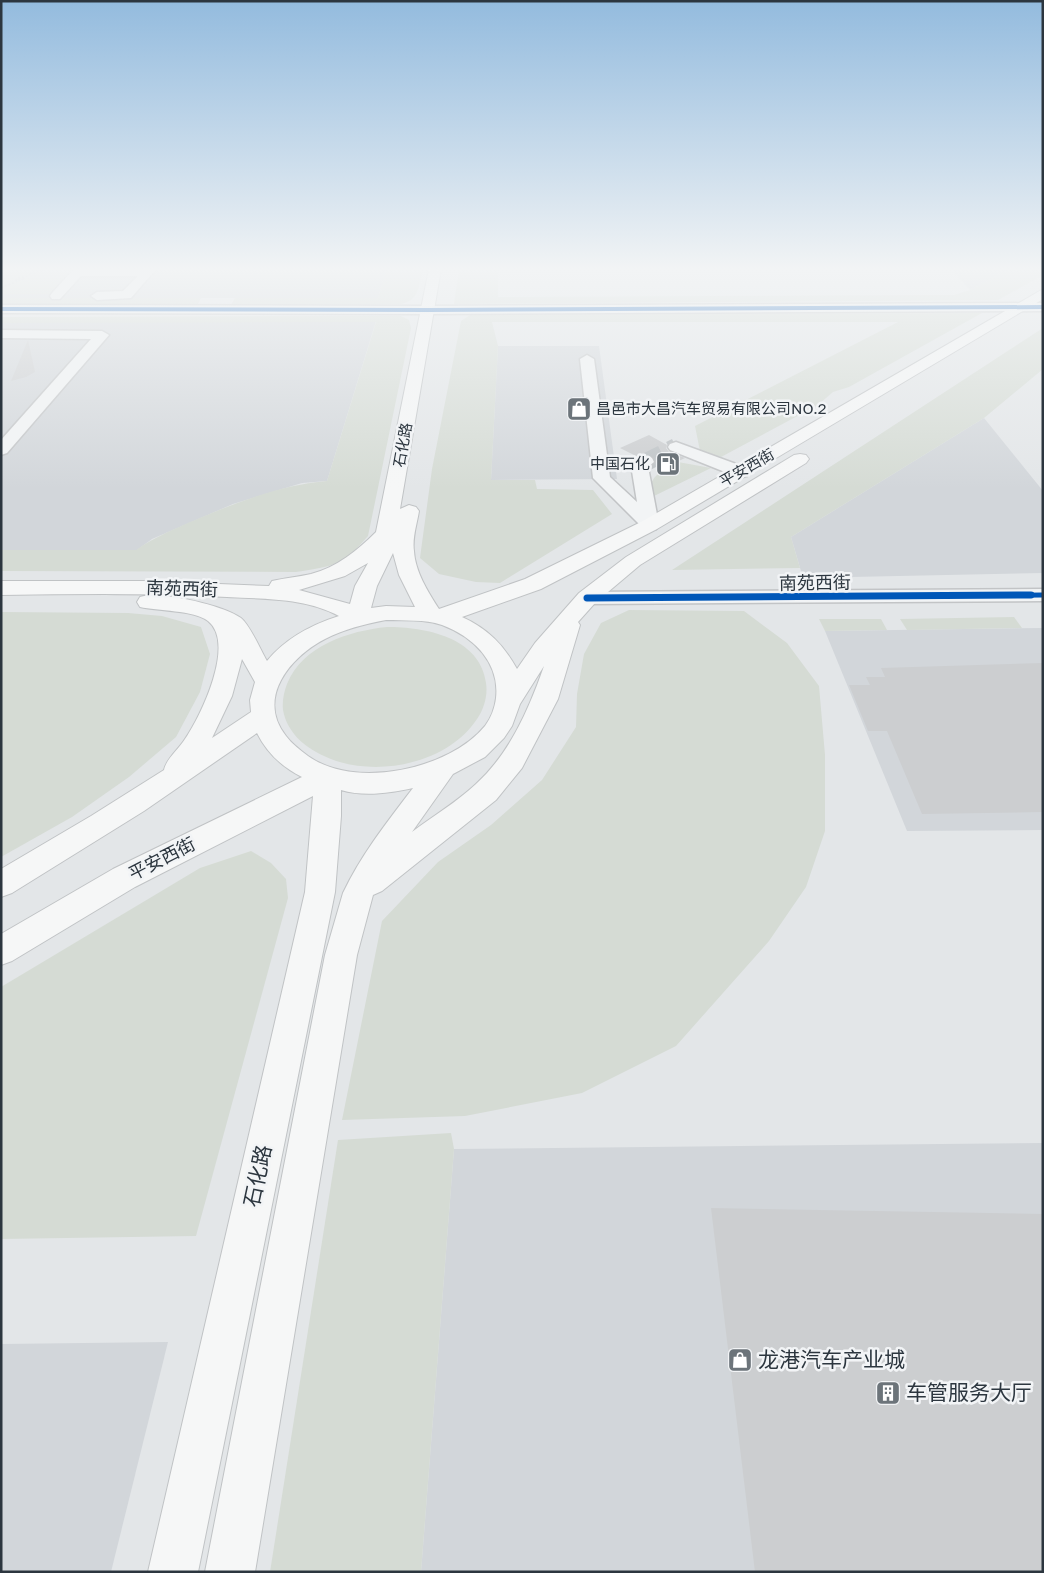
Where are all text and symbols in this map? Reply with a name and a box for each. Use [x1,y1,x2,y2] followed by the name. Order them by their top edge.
[566,396,592,422] shop icon: 昌邑市大昌汽车贸易有限公司NO.2
[596,399,826,417] place label: 昌邑市大昌汽车贸易有限公司NO.2
[389,421,415,469] street label: 石化路
[716,444,777,490] street label: 平安西街
[655,451,681,477] fuel station icon: 中国石化
[590,454,650,472] place label: 中国石化
[779,570,851,594] street label: 南苑西街
[146,576,218,600] street label: 南苑西街
[124,832,199,884] street label: 平安西街
[238,1142,276,1209] street label: 石化路
[758,1346,905,1372] place label: 龙港汽车产业城
[727,1347,753,1373] shop icon: 龙港汽车产业城
[906,1379,1032,1405] place label: 车管服务大厅
[875,1380,901,1406] building icon: 车管服务大厅

